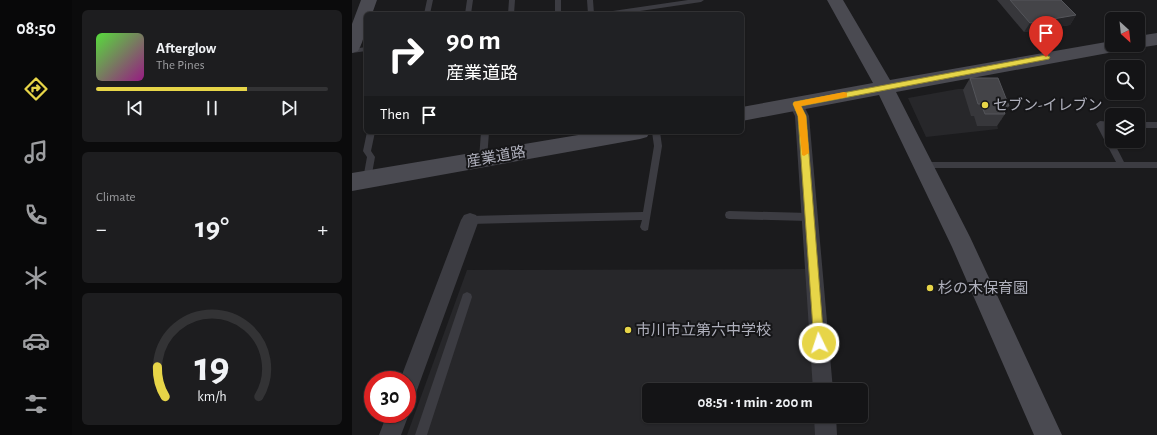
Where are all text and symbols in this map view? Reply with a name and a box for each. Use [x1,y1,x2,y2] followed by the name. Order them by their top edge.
[1105,12,1145,52] north arrow
[1105,12,1145,148] map controls
[1029,16,1063,57] pin
[16,20,56,38] text: 08:50
[1035,22,1057,44] icon: arrive
[446,27,501,55] text: 90 m
[380,28,432,80] icon: right
[156,41,216,56] text: Afterglow
[156,59,205,72] text: The Pines
[1105,60,1145,100] button: search
[446,65,518,83] text: 産業道路
[22,75,50,103] icon: directions
[124,97,146,119] icon: previous
[201,97,223,119] icon: pause
[278,97,300,119] icon: next
[993,97,1103,113] place label: セブン-イレブン
[980,100,990,110] marker: セブン-イレブン
[418,104,440,126] icon: arrive
[380,107,410,122] text: Then
[1105,108,1145,148] button: layers
[22,138,50,166] icon: music
[465,143,527,170] street label: 産業道路
[96,191,135,204] text: Climate
[22,201,50,229] icon: phone
[195,213,229,243] text: 19°
[96,218,107,240] text: −
[317,218,328,240] text: +
[22,264,50,292] icon: climate
[938,280,1028,296] place label: 杉の木保育園
[925,283,935,293] marker: 杉の木保育園
[636,322,771,338] place label: 市川市立第六中学校
[798,322,840,364] position arrow
[623,325,633,335] marker: 市川市立第六中学校
[22,327,50,355] icon: car
[194,347,230,388] text: 19
[364,371,416,423] speed limit sign: 30
[22,390,50,418] icon: filters
[197,390,227,404] text: km/h
[697,395,813,410] text: 08:51 · 1 min · 200 m

